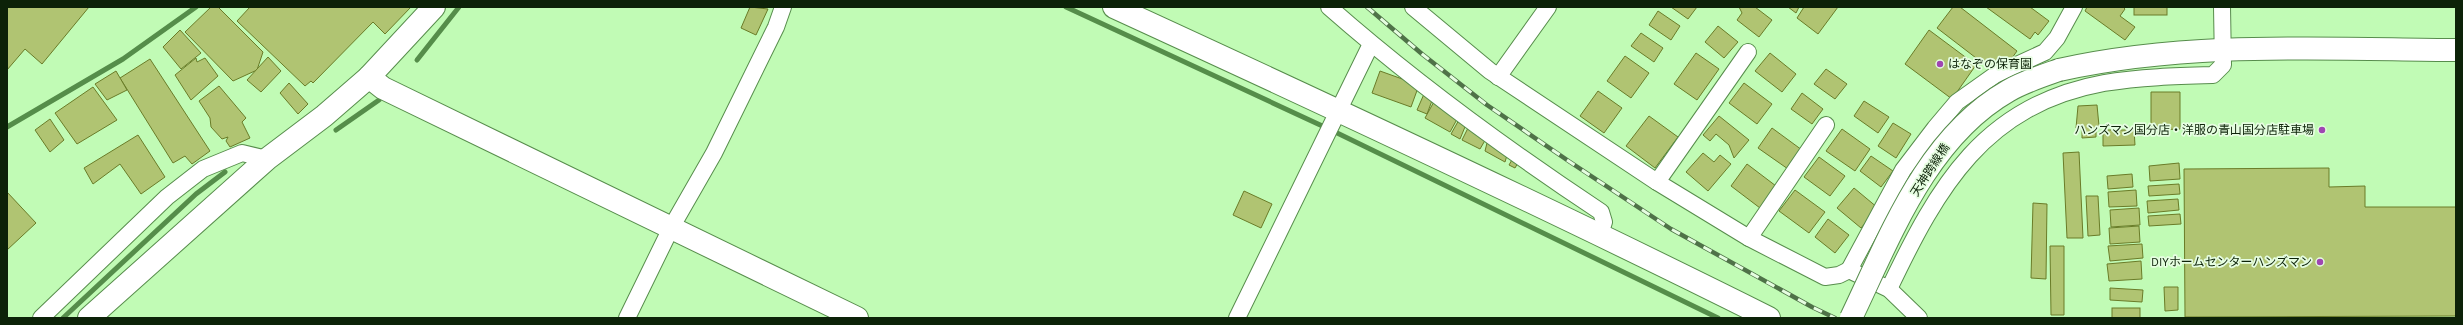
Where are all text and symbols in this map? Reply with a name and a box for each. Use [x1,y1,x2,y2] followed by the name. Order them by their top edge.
[1948,57,2032,71] place label: はなぞの保育園
[1935,59,1945,69] marker: はなぞの保育園
[2074,123,2314,137] place label: ハンズマン国分店・洋服の青山国分店駐車場
[2317,125,2327,135] marker: ハンズマン国分店・洋服の青山国分店駐車場
[1908,141,1952,199] street label: 天神跨線橋
[2151,255,2312,269] place label: DIYホームセンターハンズマン
[2315,257,2325,267] marker: DIYホームセンターハンズマン

